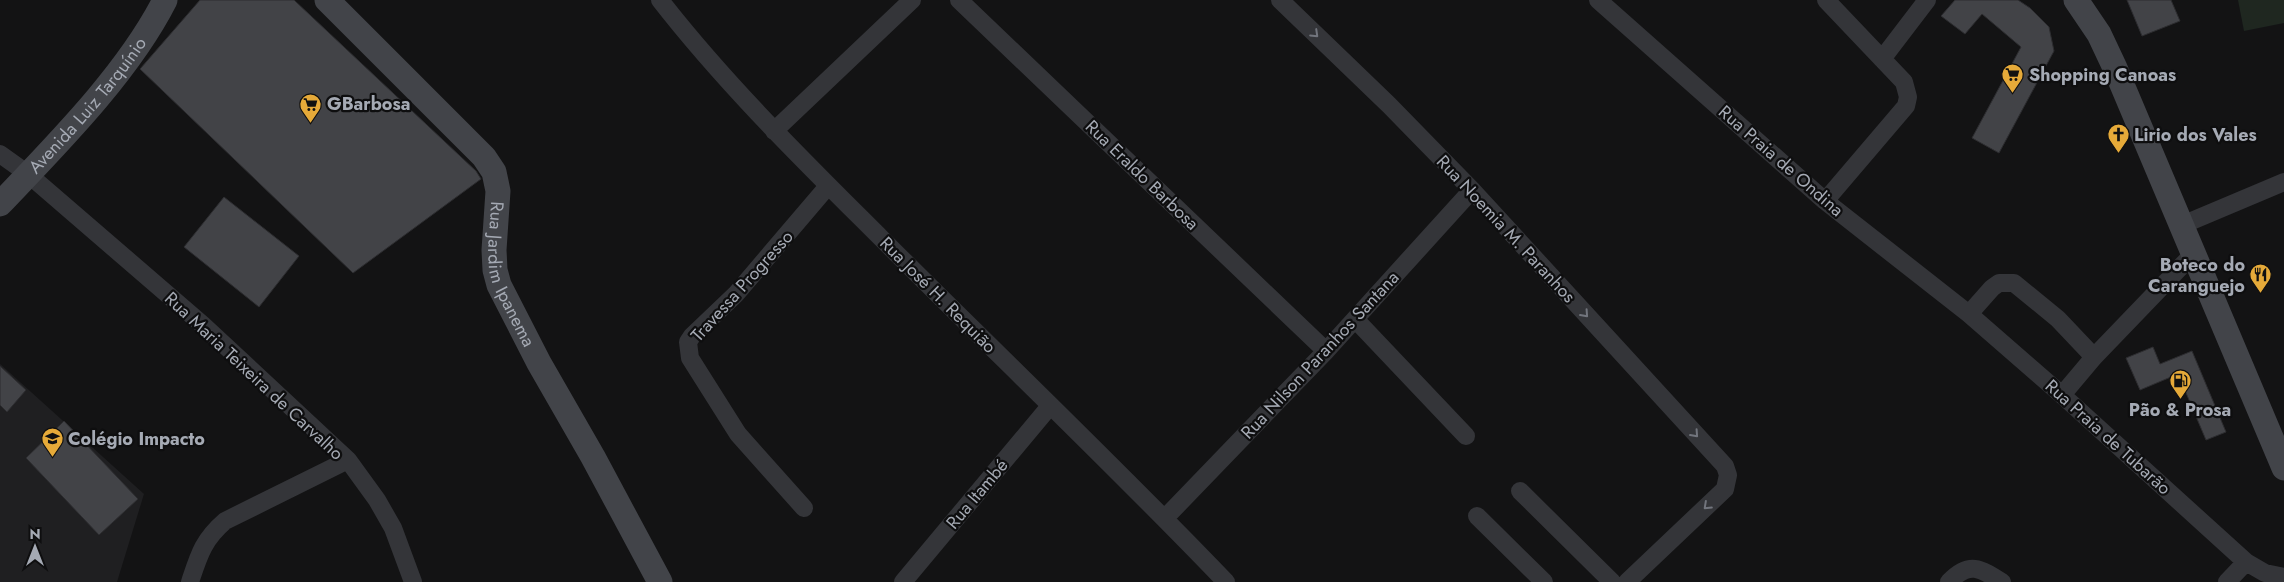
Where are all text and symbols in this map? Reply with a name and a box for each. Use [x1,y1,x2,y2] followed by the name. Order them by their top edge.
[1309,28,1318,37] one-way arrow
[22,32,153,180] street label: Avenida Luiz Tarquínio
[2029,62,2176,88] place label: Shopping Canoas
[2001,63,2025,94] supermarket icon: Shopping Canoas
[327,91,410,117] place label: GBarbosa
[299,92,323,123] supermarket icon: GBarbosa
[1713,99,1849,223] street label: Rua Praia de Ondina
[1079,114,1205,236] street label: Rua Eraldo Barbosa
[2134,122,2257,148] place label: Lirio dos Vales
[2106,123,2130,154] church icon: Lirio dos Vales
[1430,149,1582,309] street label: Rua Noemia M. Paranhos
[481,201,542,351] street label: Rua Jardim Ipanema
[685,224,799,348] street label: Travessa Progresso
[874,231,1002,359] street label: Rua José H. Requião
[2148,252,2245,299] place label: Boteco do Caranguejo
[2249,263,2273,294] restaurant icon: Boteco do Caranguejo
[1235,265,1405,445] street label: Rua Nilson Paranhos Santana
[159,286,349,466] street label: Rua Maria Teixeira de Carvalho
[1580,309,1589,318] one-way arrow
[2168,368,2192,399] fuel station icon: Pão & Prosa
[2039,373,2177,501] street label: Rua Praia de Tubarão
[2129,397,2231,423] place label: Pão & Prosa
[68,426,205,452] place label: Colégio Impacto
[40,427,64,458] school or university icon: Colégio Impacto
[1689,429,1698,438] one-way arrow
[940,453,1014,535] street label: Rua Itambé
[1703,500,1712,509] one-way arrow
[10,522,60,572] north arrow
[29,524,41,544] text: N

